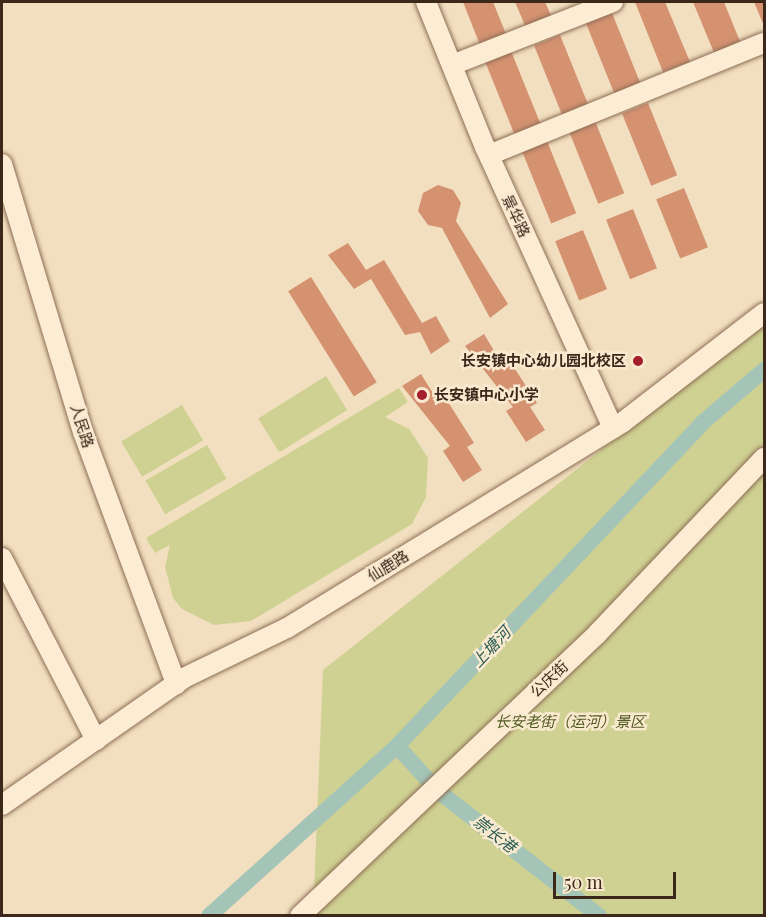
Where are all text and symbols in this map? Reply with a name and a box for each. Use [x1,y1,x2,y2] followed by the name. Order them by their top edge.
[498,192,534,240] street label: 景华路
[461,352,626,370] place label: 长安镇中心幼儿园北校区
[631,354,645,368] marker: 长安镇中心幼儿园北校区
[434,386,539,404] place label: 长安镇中心小学
[415,388,429,402] marker: 长安镇中心小学
[66,402,98,450] street label: 人民路
[364,546,412,586] street label: 仙鹿路
[468,623,514,671] water label: 上塘河
[526,657,572,701] street label: 公庆街
[495,713,645,731] park label: 长安老街（运河）景区
[470,812,520,856] water label: 崇长港
[556,860,679,898] scale bar
[564,870,603,894] text: 50 m

